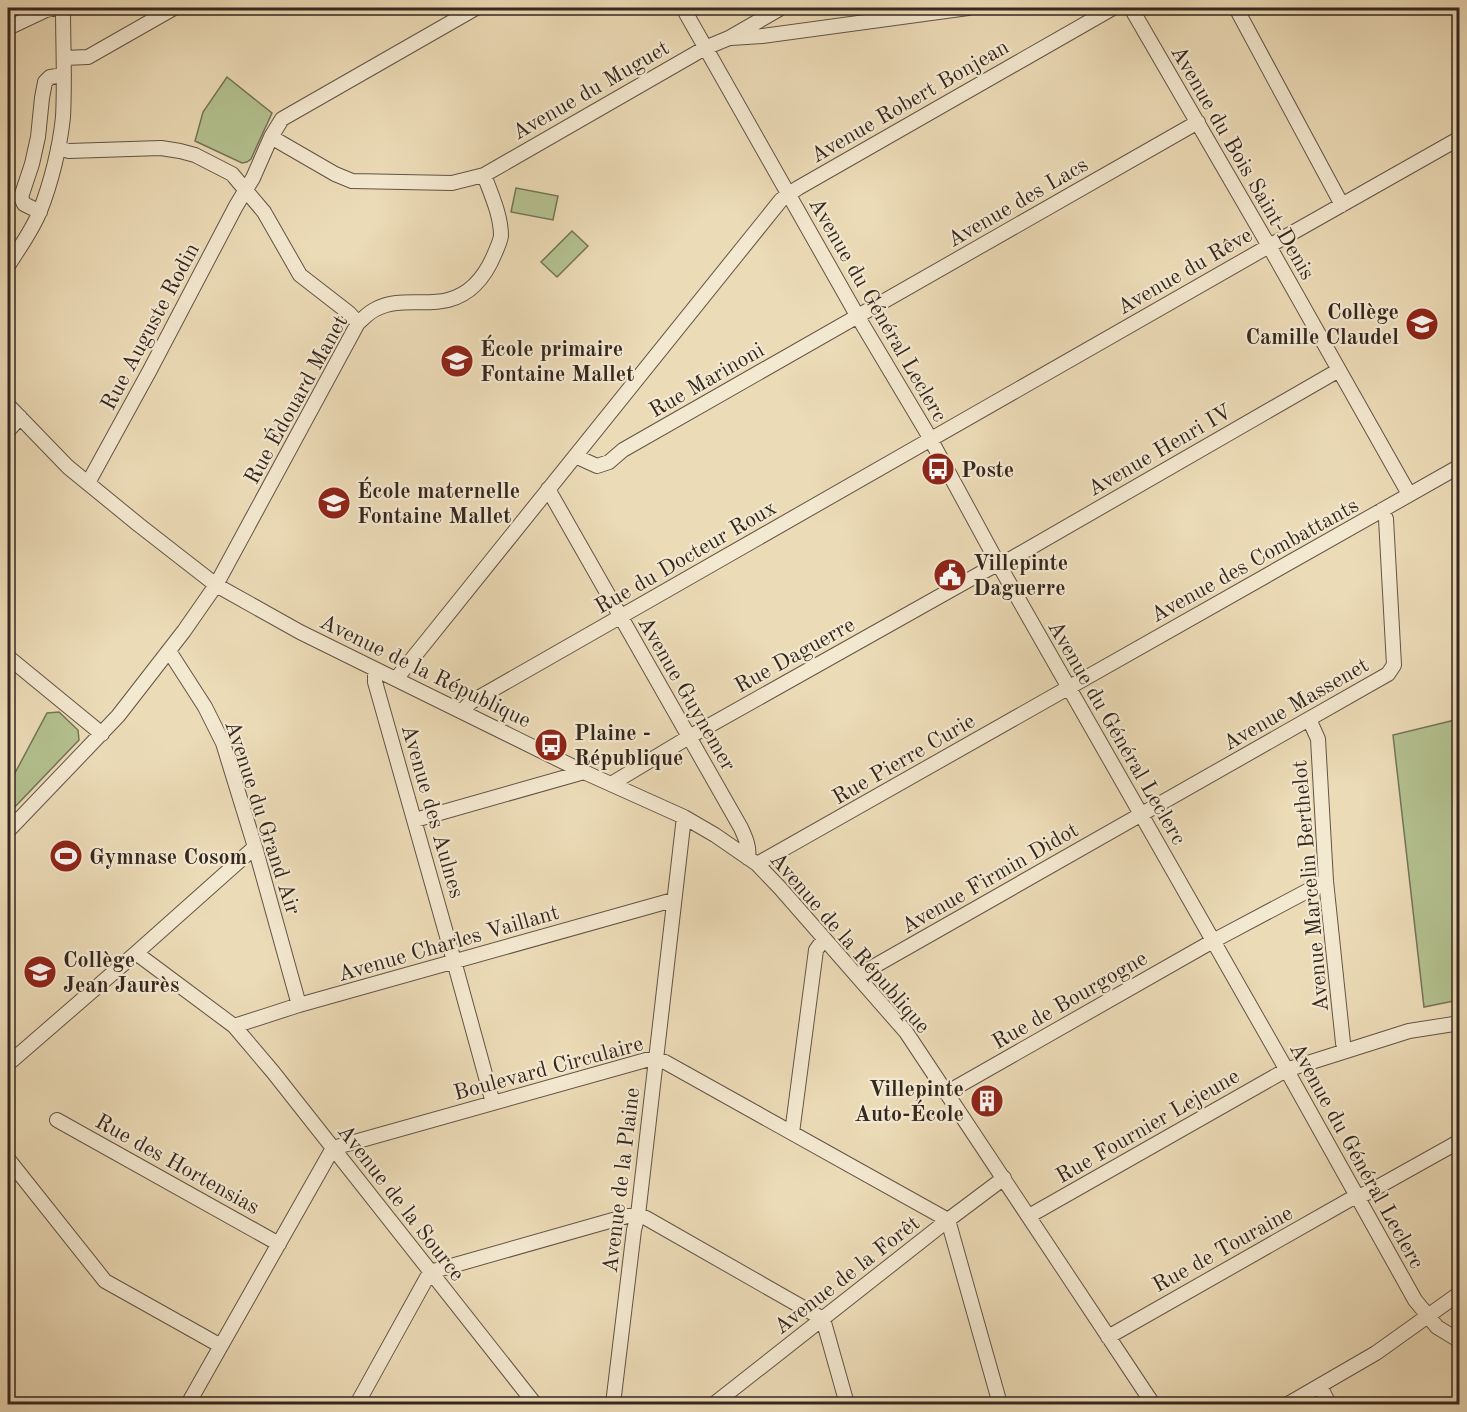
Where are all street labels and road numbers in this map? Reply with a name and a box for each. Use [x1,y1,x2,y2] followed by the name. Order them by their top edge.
[807,36,1013,167] street label: Avenue Robert Bonjean
[509,37,673,145] street label: Avenue du Muguet
[1166,42,1318,284] street label: Avenue du Bois Saint-Denis
[944,154,1092,252] street label: Avenue des Lacs
[804,194,950,426] street label: Avenue du Général Leclerc
[1114,224,1256,319] street label: Avenue du Rêve
[98,240,204,414] street label: Rue Auguste Rodin
[239,310,352,488] street label: Rue Édouard Manet
[646,339,768,422] street label: Rue Marinoni
[1084,401,1236,501] street label: Avenue Henri IV
[1147,494,1363,627] street label: Avenue des Combattants
[592,497,780,619] street label: Rue du Docteur Roux
[316,611,534,733] street label: Avenue de la République
[633,613,739,775] street label: Avenue Guynemer
[731,614,859,698] street label: Rue Daguerre
[1043,617,1189,849] street label: Avenue du Général Leclerc
[1219,654,1373,755] street label: Avenue Massenet
[829,710,979,809] street label: Rue Pierre Curie
[220,718,304,917] street label: Avenue du Grand Air
[397,722,467,901] street label: Avenue des Aulnes
[1289,759,1333,1013] street label: Avenue Marcelin Berthelot
[898,819,1082,938] street label: Avenue Firmin Didot
[765,849,934,1038] street label: Avenue de la République
[336,902,562,986] street label: Avenue Charles Vaillant
[989,947,1151,1054] street label: Rue de Bourgogne
[451,1033,646,1105] street label: Boulevard Circulaire
[1285,1039,1428,1273] street label: Avenue du Général Leclerc
[1053,1065,1243,1188] street label: Rue Fournier Lejeune
[600,1086,644,1274] street label: Avenue de la Plaine
[91,1111,263,1219] street label: Rue des Hortensias
[333,1121,468,1286] street label: Avenue de la Source
[1149,1202,1297,1297] street label: Rue de Touraine
[770,1212,924,1339] street label: Avenue de la Forêt

